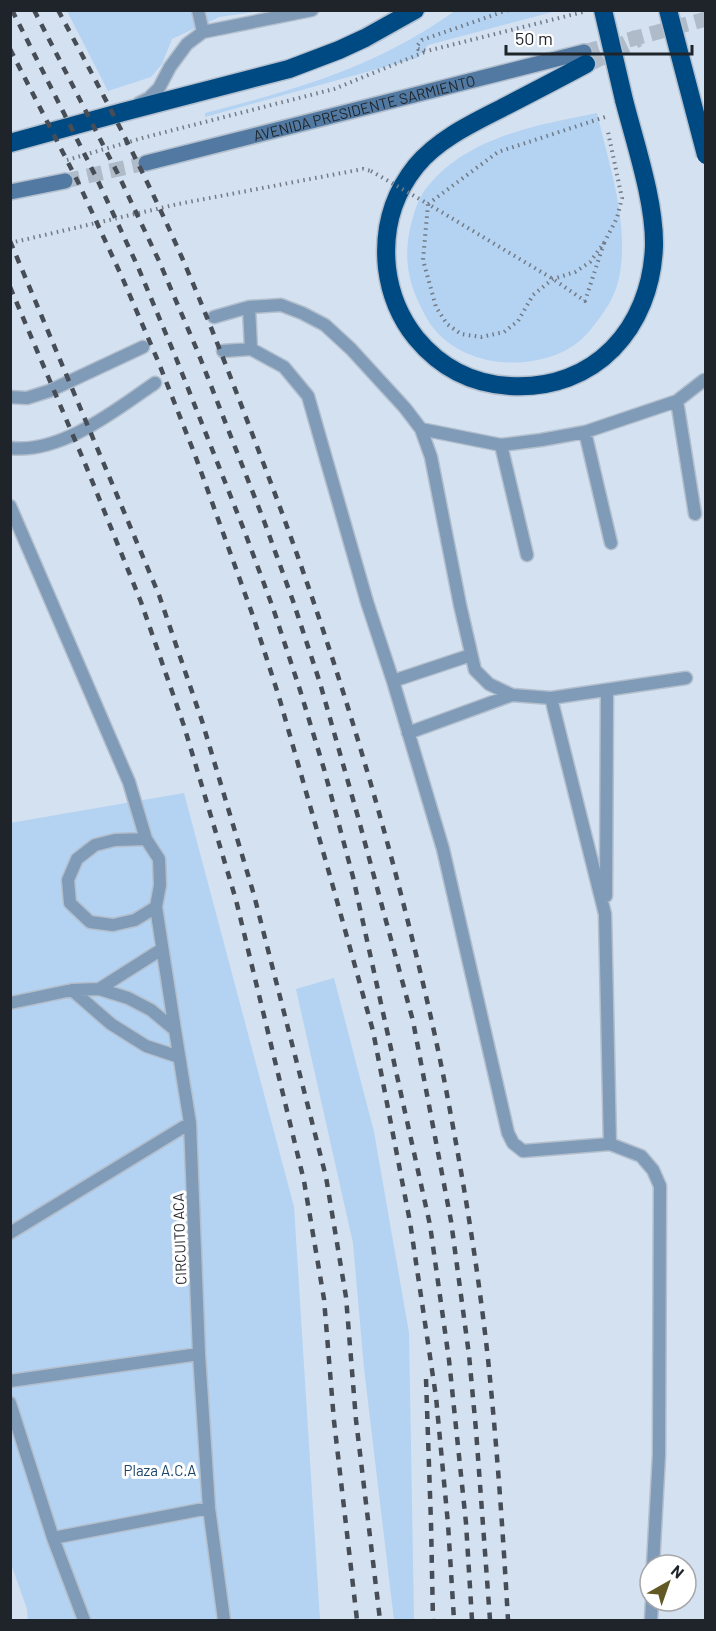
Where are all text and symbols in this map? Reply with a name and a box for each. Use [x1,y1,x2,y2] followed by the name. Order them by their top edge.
[506,18,692,56] scale bar
[515,27,553,49] text: 50 m
[251,71,477,144] street label: AVENIDA PRESIDENTE SARMIENTO
[168,1193,190,1285] street label: CIRCUITO ACA
[124,1461,196,1479] park label: Plaza A.C.A
[638,1553,698,1613] north arrow
[668,1560,688,1582] text: N

